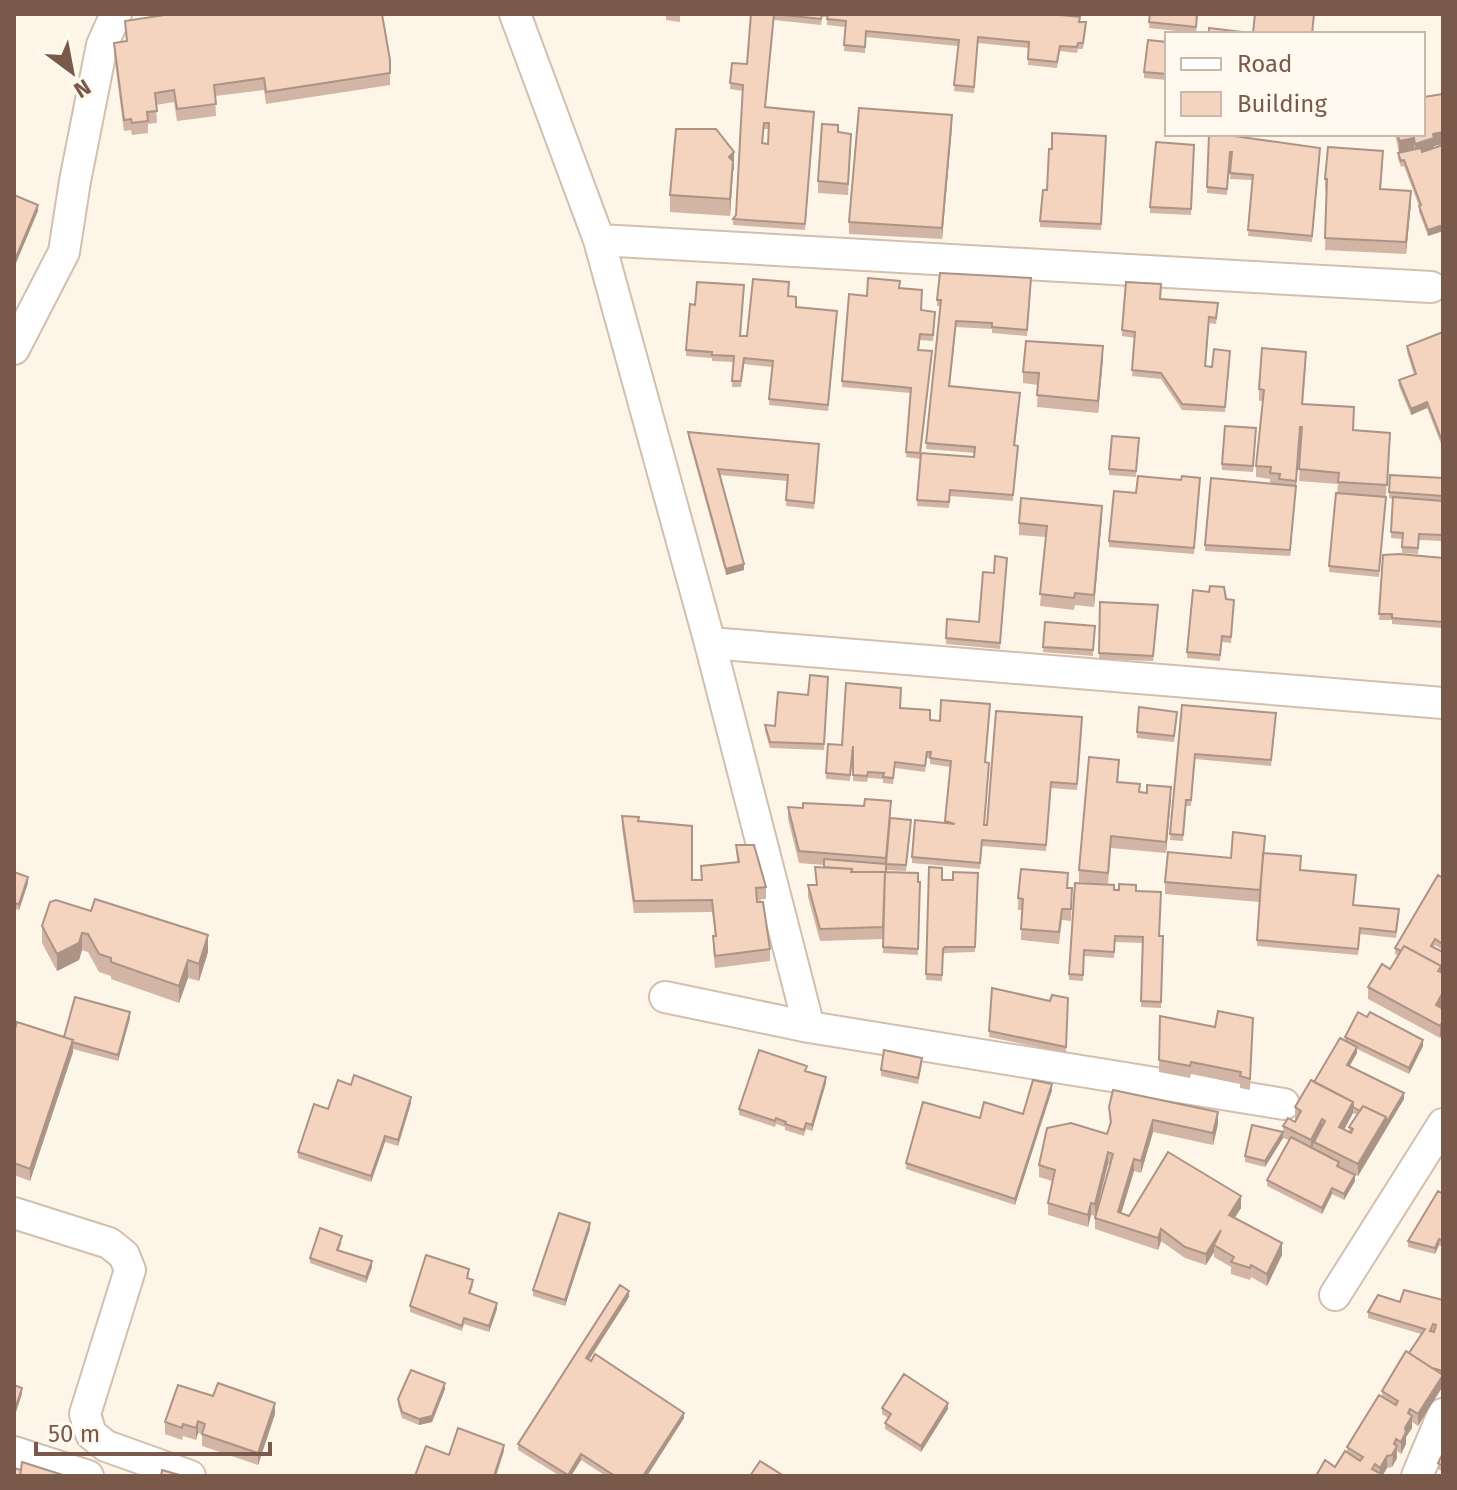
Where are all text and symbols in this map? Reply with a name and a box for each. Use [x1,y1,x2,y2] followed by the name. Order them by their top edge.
[32,32,112,112] north arrow
[1165,32,1425,136] legend
[1237,50,1292,78] text: Road
[69,73,96,104] text: N
[1237,90,1327,118] text: Building
[36,1406,270,1456] scale bar
[48,1420,100,1448] text: 50 m

